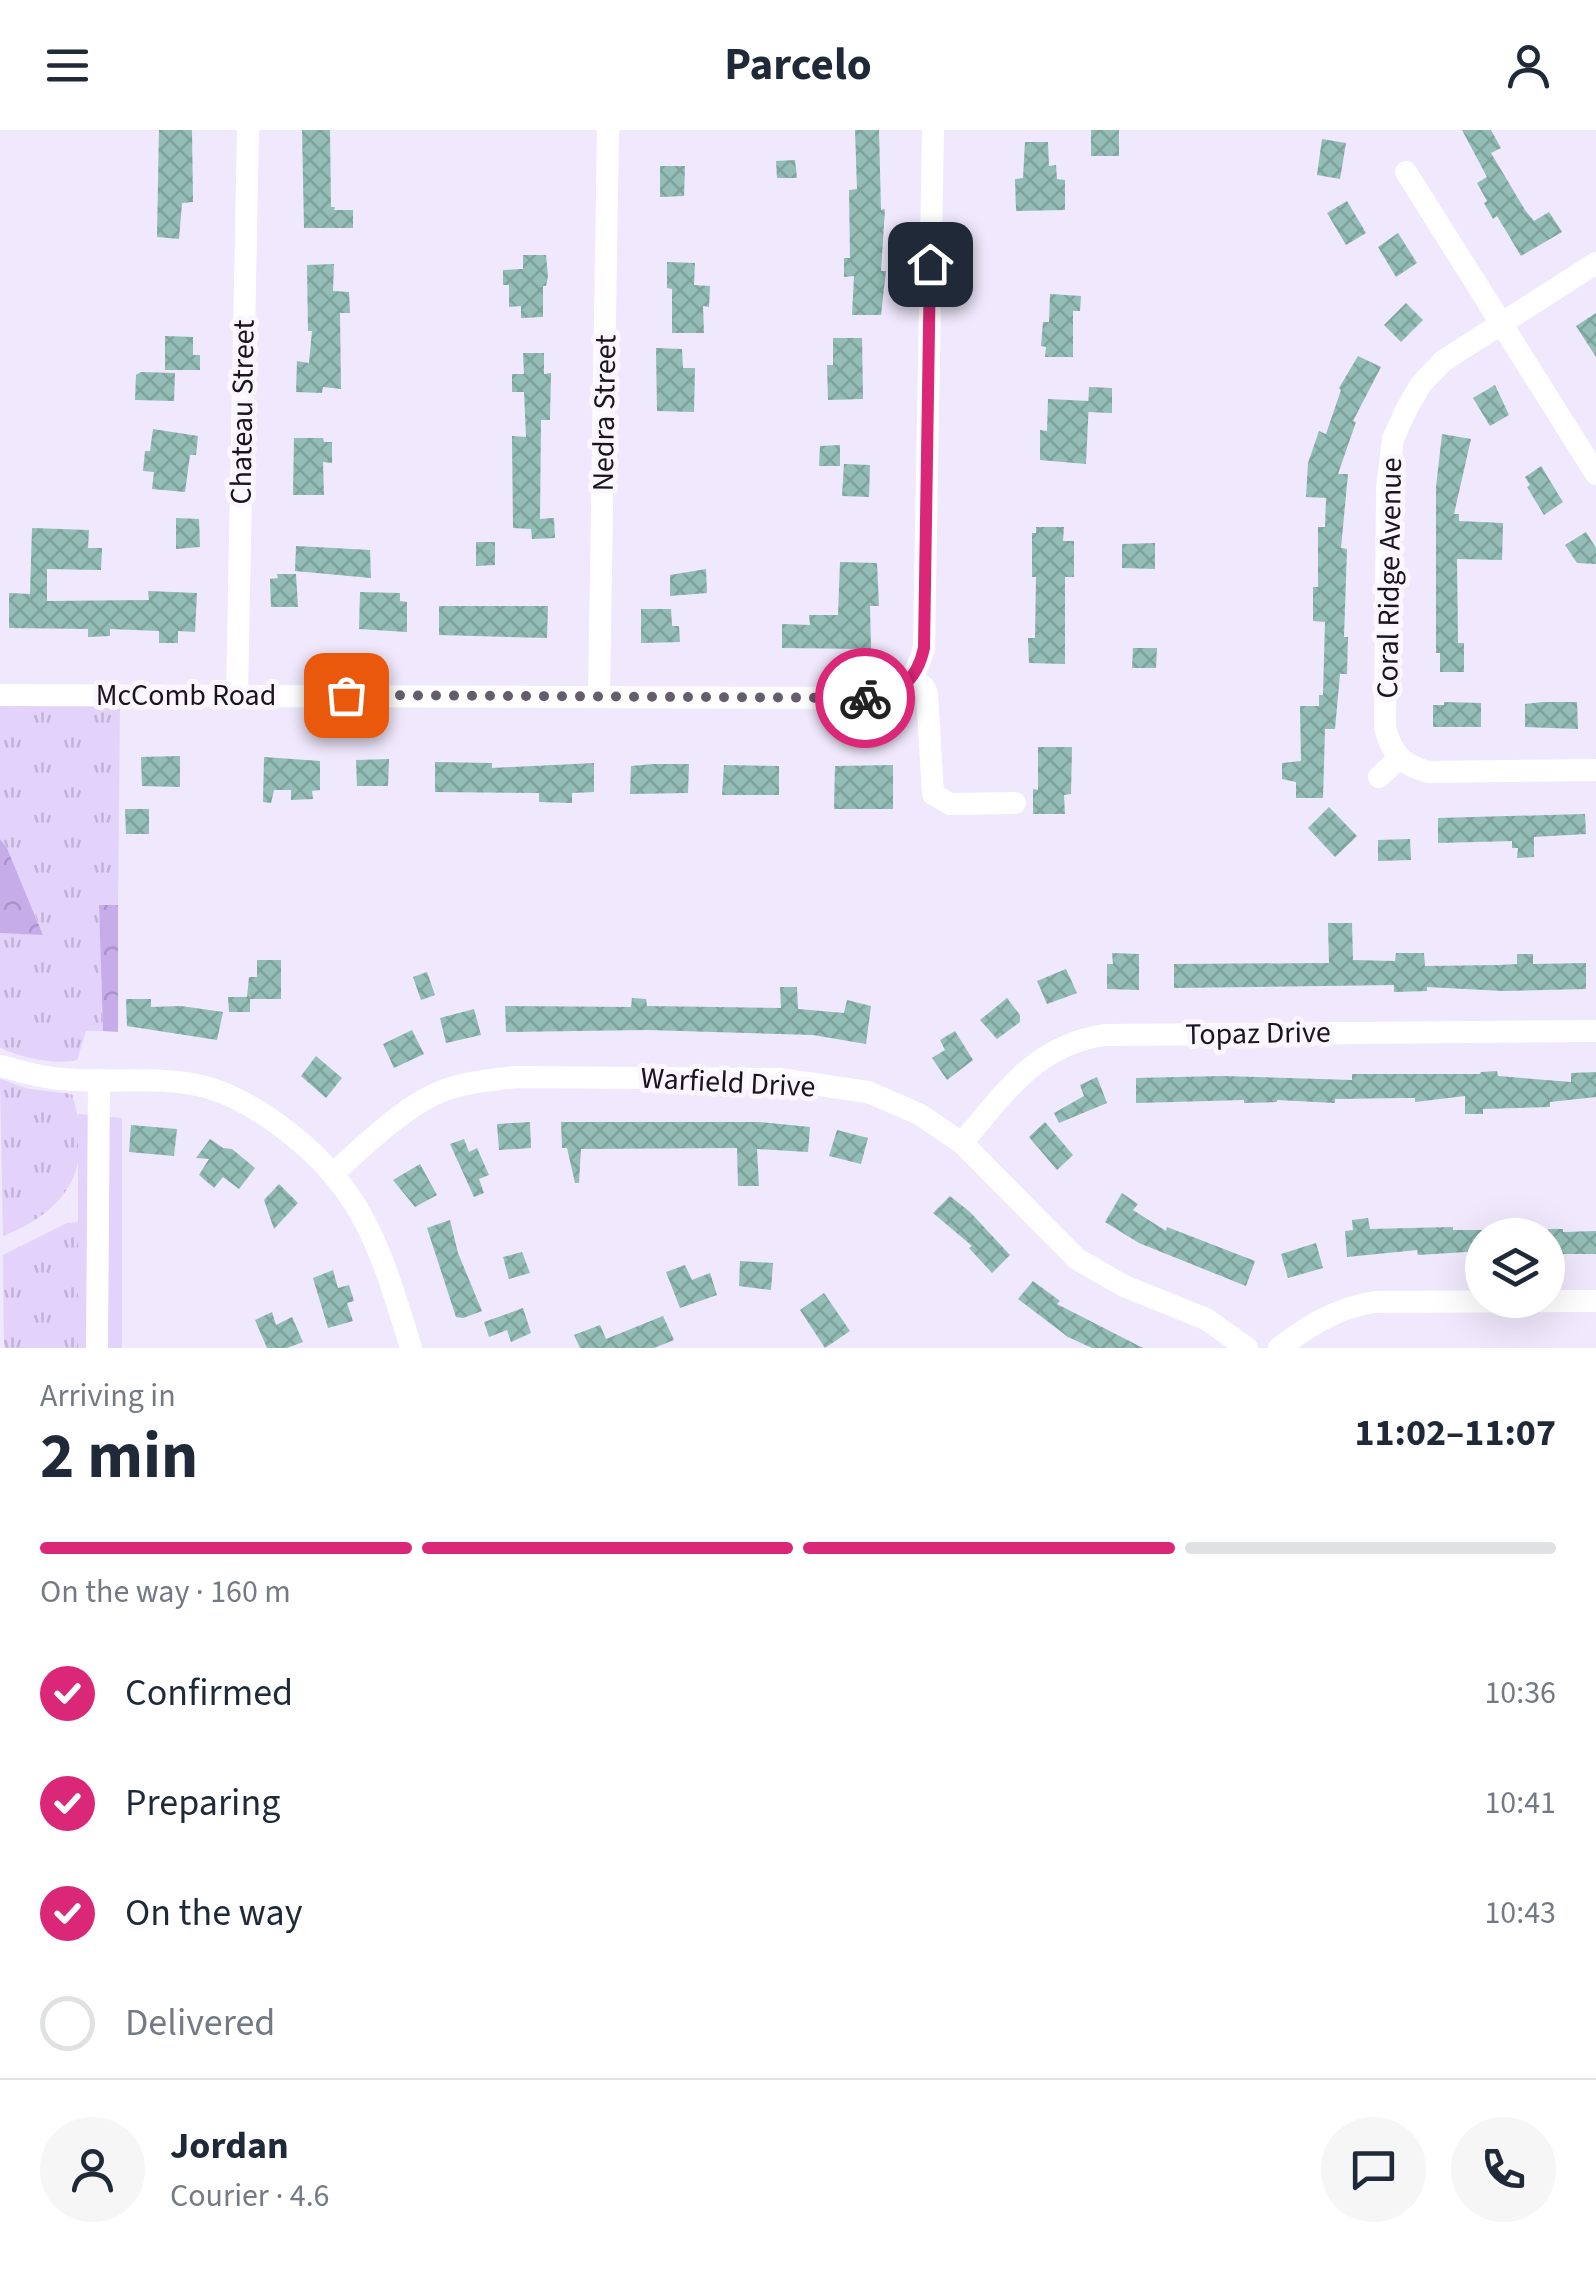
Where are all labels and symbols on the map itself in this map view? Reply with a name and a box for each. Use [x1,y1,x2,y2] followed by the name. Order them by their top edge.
[888,222,973,307] pin
[219,319,266,505] street label: Chateau Street
[582,334,627,492] street label: Nedra Street
[1366,457,1413,699] street label: Coral Ridge Avenue
[815,648,915,748] courier
[304,653,389,738] pin
[96,674,276,717] street label: McComb Road
[1185,1011,1331,1056] street label: Topaz Drive
[639,1056,816,1109] street label: Warfield Drive

